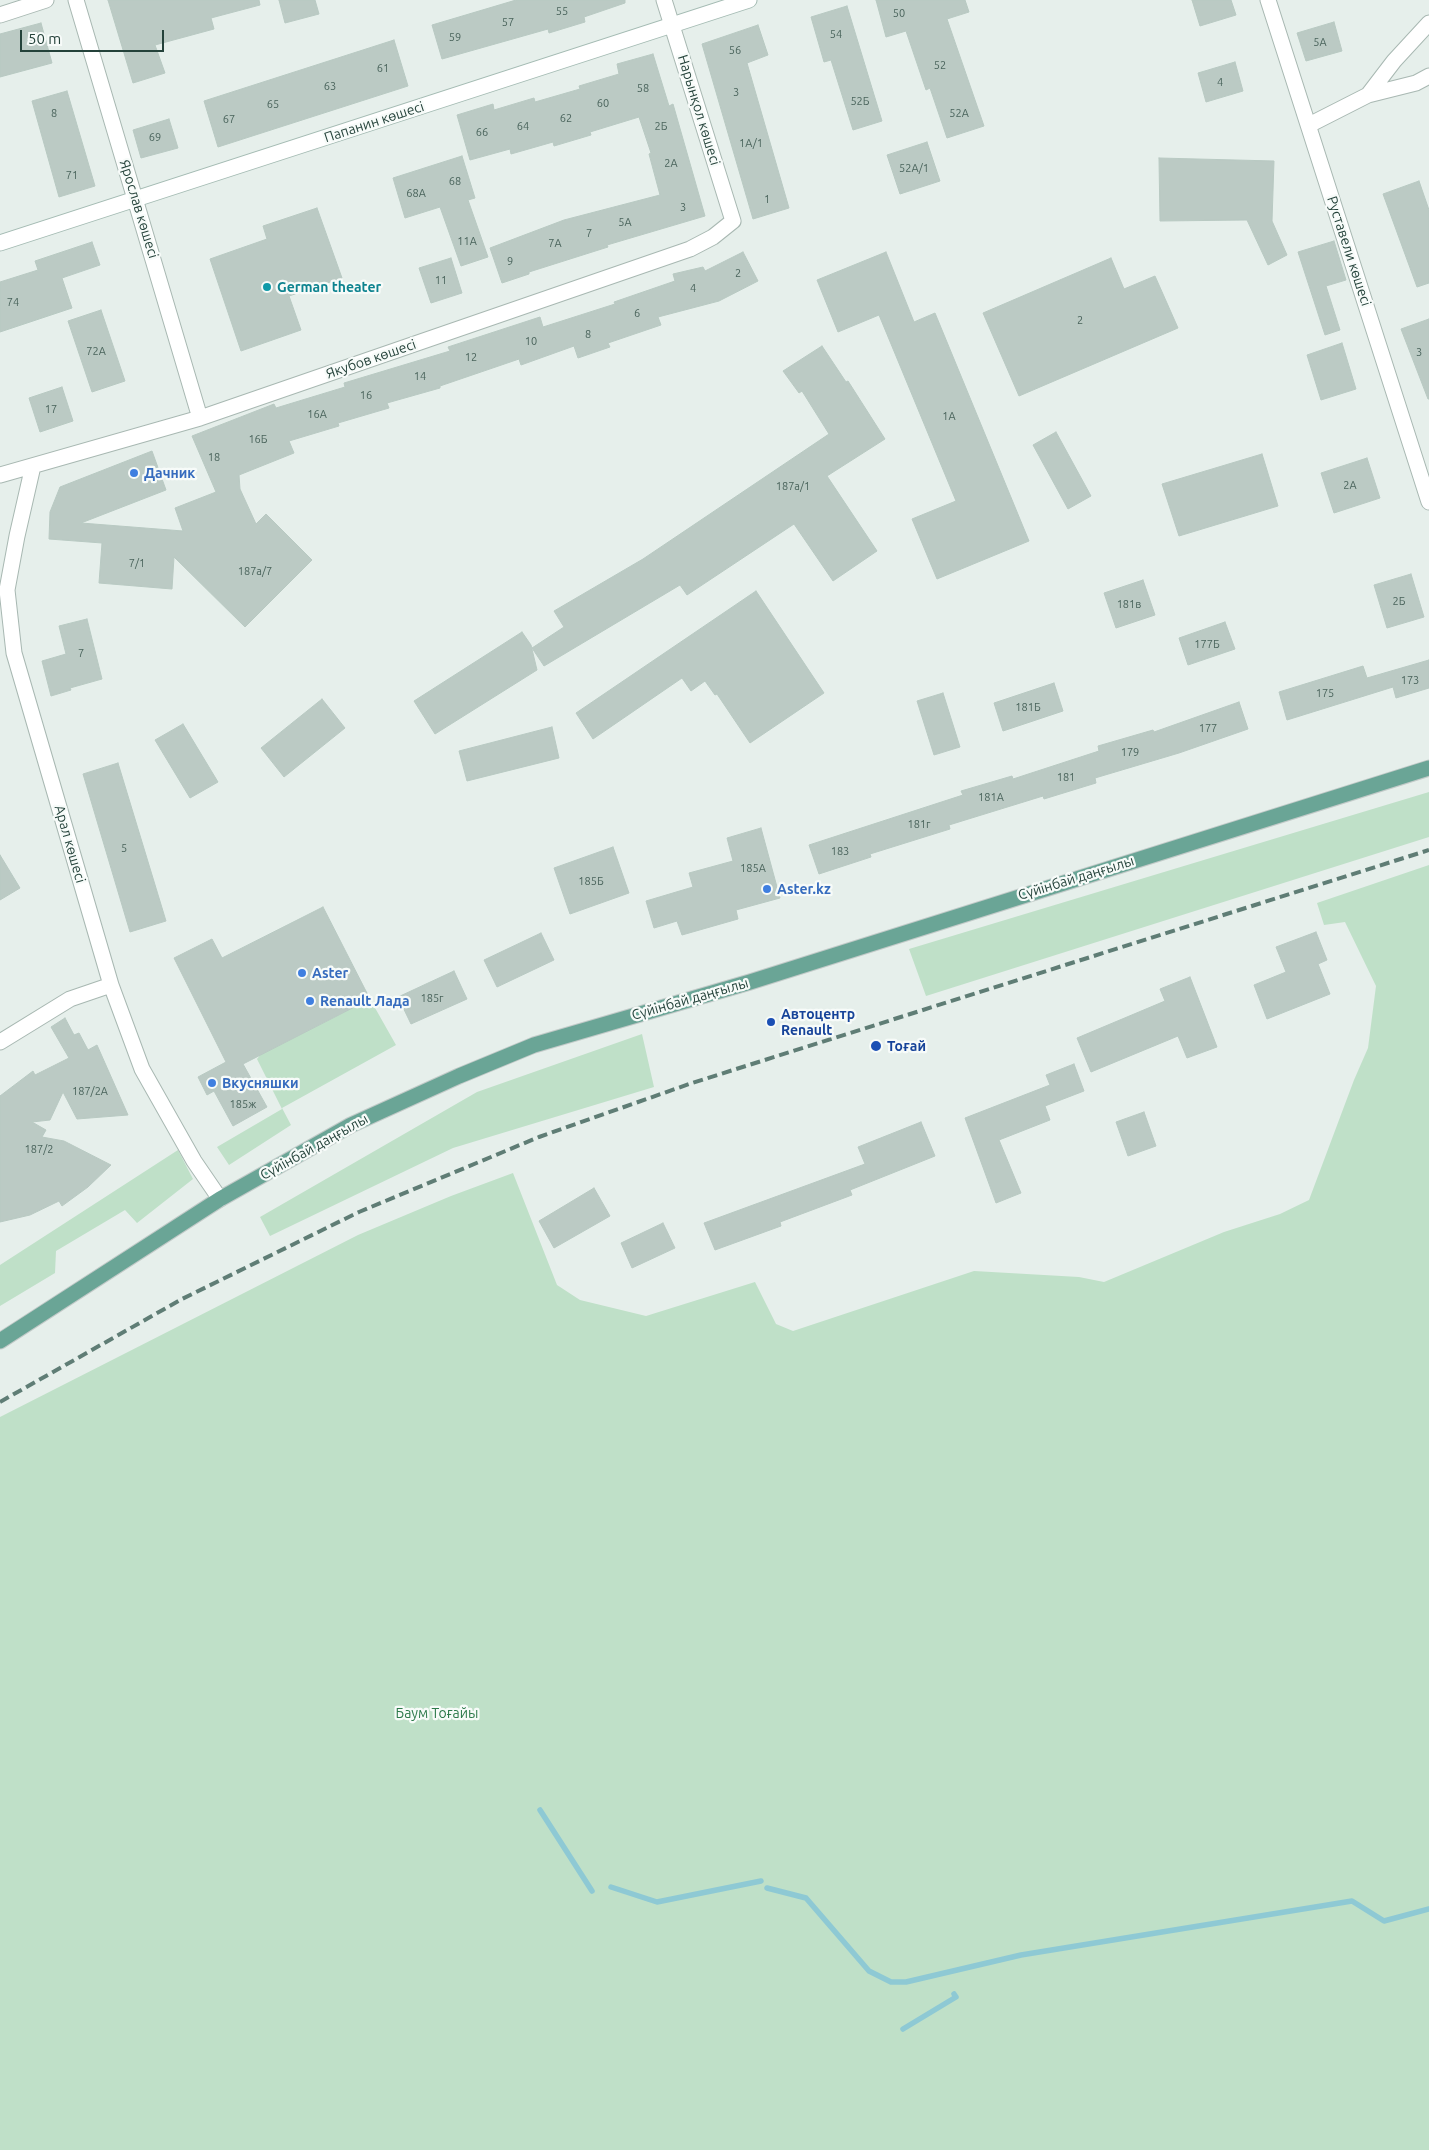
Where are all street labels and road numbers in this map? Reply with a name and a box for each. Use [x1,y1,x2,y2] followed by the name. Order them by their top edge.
[674,53,724,167] street label: Нарынқол көшесі
[322,98,426,146] street label: Папанин көшесі
[116,158,162,260] street label: Ярослав көшесі
[1323,194,1375,308] street label: Руставели көшесі
[324,336,418,382] street label: Якубов көшесі
[51,803,89,885] street label: Арал көшесі
[1016,852,1136,904] street label: Сүйінбай даңғылы
[630,974,750,1024] street label: Сүйінбай даңғылы
[257,1110,371,1184] street label: Сүйінбай даңғылы

